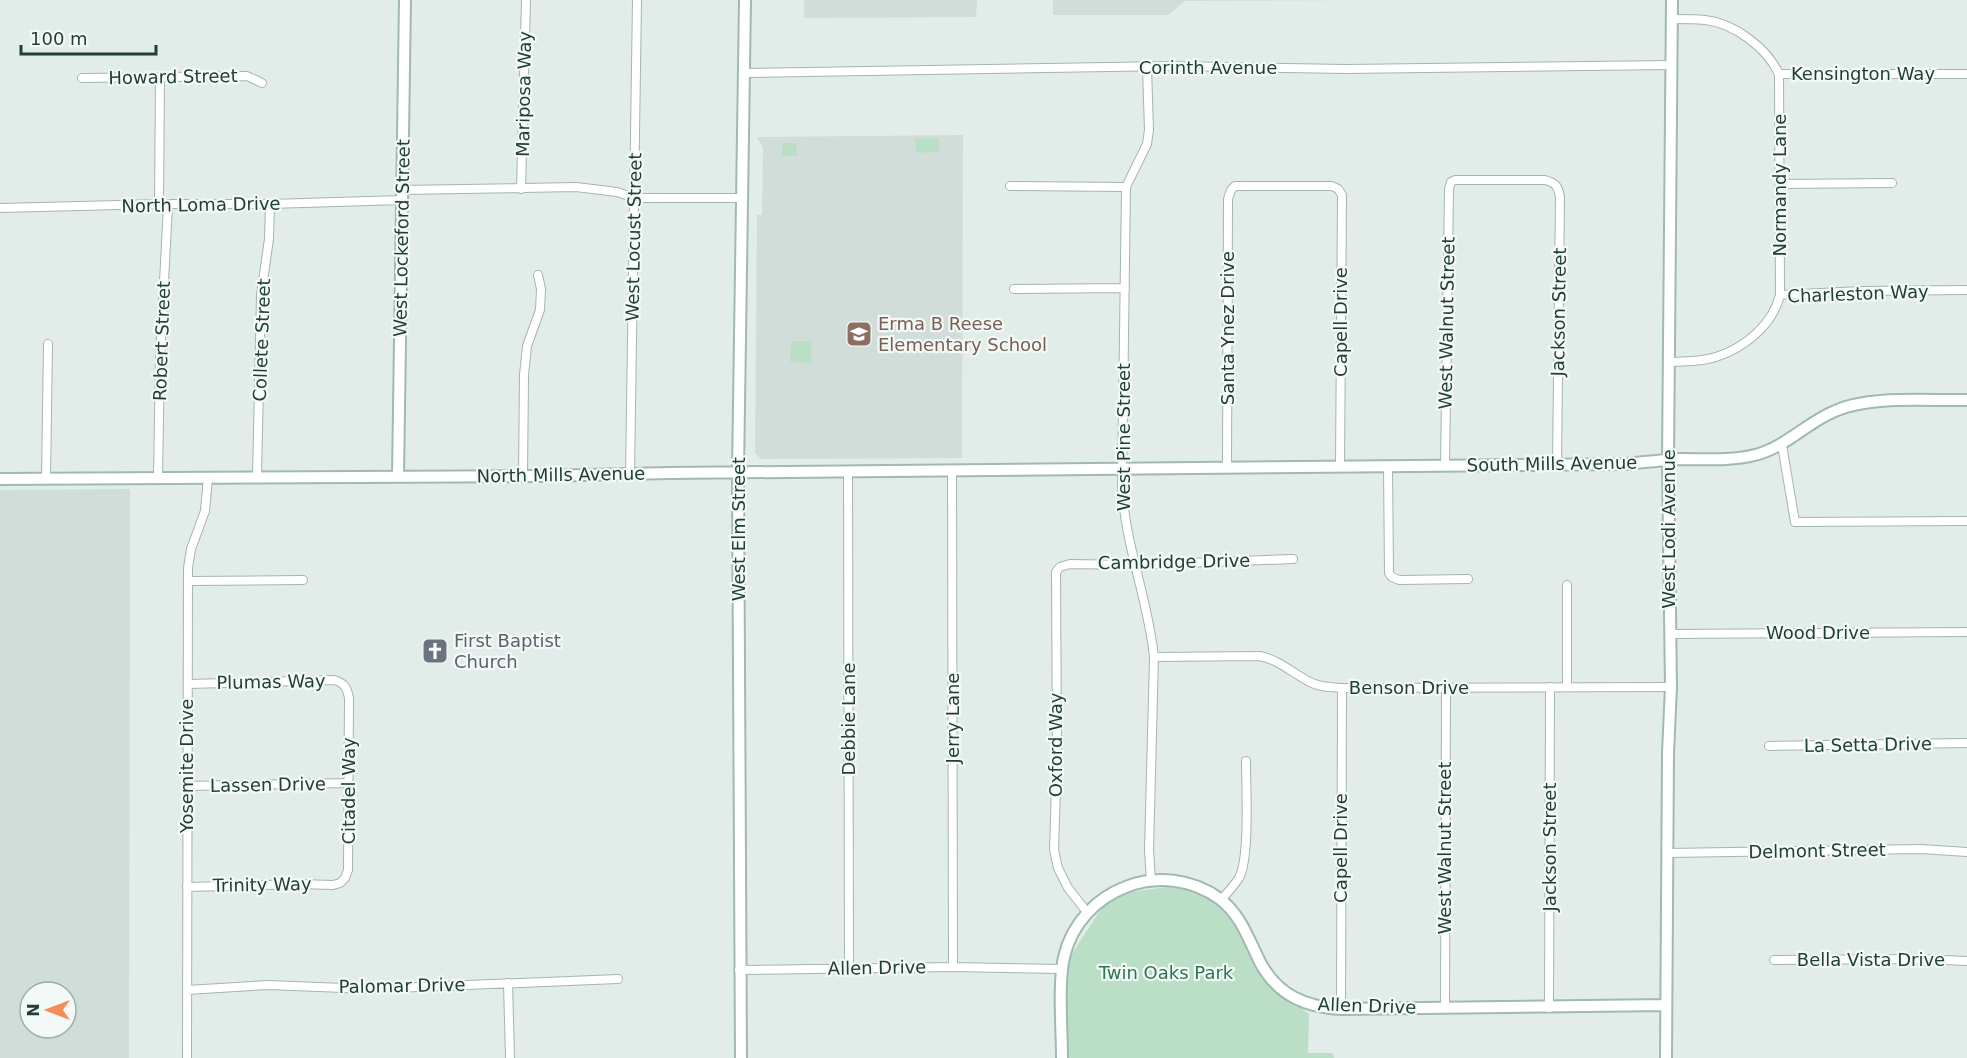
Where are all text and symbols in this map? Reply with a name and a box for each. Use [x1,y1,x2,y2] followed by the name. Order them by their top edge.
[21,18,156,56] scale bar
[30,28,88,49] text: 100 m
[512,31,535,157] street label: Mariposa Way
[1139,57,1277,78] street label: Corinth Avenue
[1791,63,1935,84] street label: Kensington Way
[108,65,238,88] street label: Howard Street
[1769,114,1790,256] street label: Normandy Lane
[389,139,414,337] street label: West Lockeford Street
[622,152,645,322] street label: West Locust Street
[121,193,281,216] street label: North Loma Drive
[1434,236,1459,410] street label: West Walnut Street
[1547,247,1570,378] street label: Jackson Street
[1217,251,1238,405] street label: Santa Ynez Drive
[1330,267,1351,377] street label: Capell Drive
[249,278,274,402] street label: Collete Street
[149,281,174,401] street label: Robert Street
[1787,281,1929,306] street label: Charleston Way
[878,313,1047,355] place label: Erma B Reese Elementary School
[844,319,874,349] school or university icon: Erma B Reese Elementary School
[1113,363,1134,511] street label: West Pine Street
[1658,449,1679,609] street label: West Lodi Avenue
[1467,452,1637,475] street label: South Mills Avenue
[728,457,749,601] street label: West Elm Street
[477,463,645,486] street label: North Mills Avenue
[1098,550,1250,573] street label: Cambridge Drive
[1766,622,1870,643] street label: Wood Drive
[454,630,561,672] place label: First Baptist Church
[420,636,450,666] church icon: First Baptist Church
[838,662,859,776] street label: Debbie Lane
[216,670,326,693] street label: Plumas Way
[942,673,963,764] street label: Jerry Lane
[1349,677,1469,698] street label: Benson Drive
[1045,692,1066,797] street label: Oxford Way
[176,699,197,834] street label: Yosemite Drive
[1804,733,1932,756] street label: La Setta Drive
[338,737,359,845] street label: Citadel Way
[1434,762,1455,934] street label: West Walnut Street
[210,773,326,796] street label: Lassen Drive
[1539,783,1560,912] street label: Jackson Street
[1330,793,1351,903] street label: Capell Drive
[1748,839,1886,862] street label: Delmont Street
[211,873,312,896] street label: Trinity Way
[1797,949,1945,970] street label: Bella Vista Drive
[828,956,926,979] street label: Allen Drive
[1098,962,1234,983] park label: Twin Oaks Park
[338,974,466,997] street label: Palomar Drive
[18,980,78,1040] north arrow
[1317,993,1417,1018] street label: Allen Drive
[24,1003,43,1017] text: N

